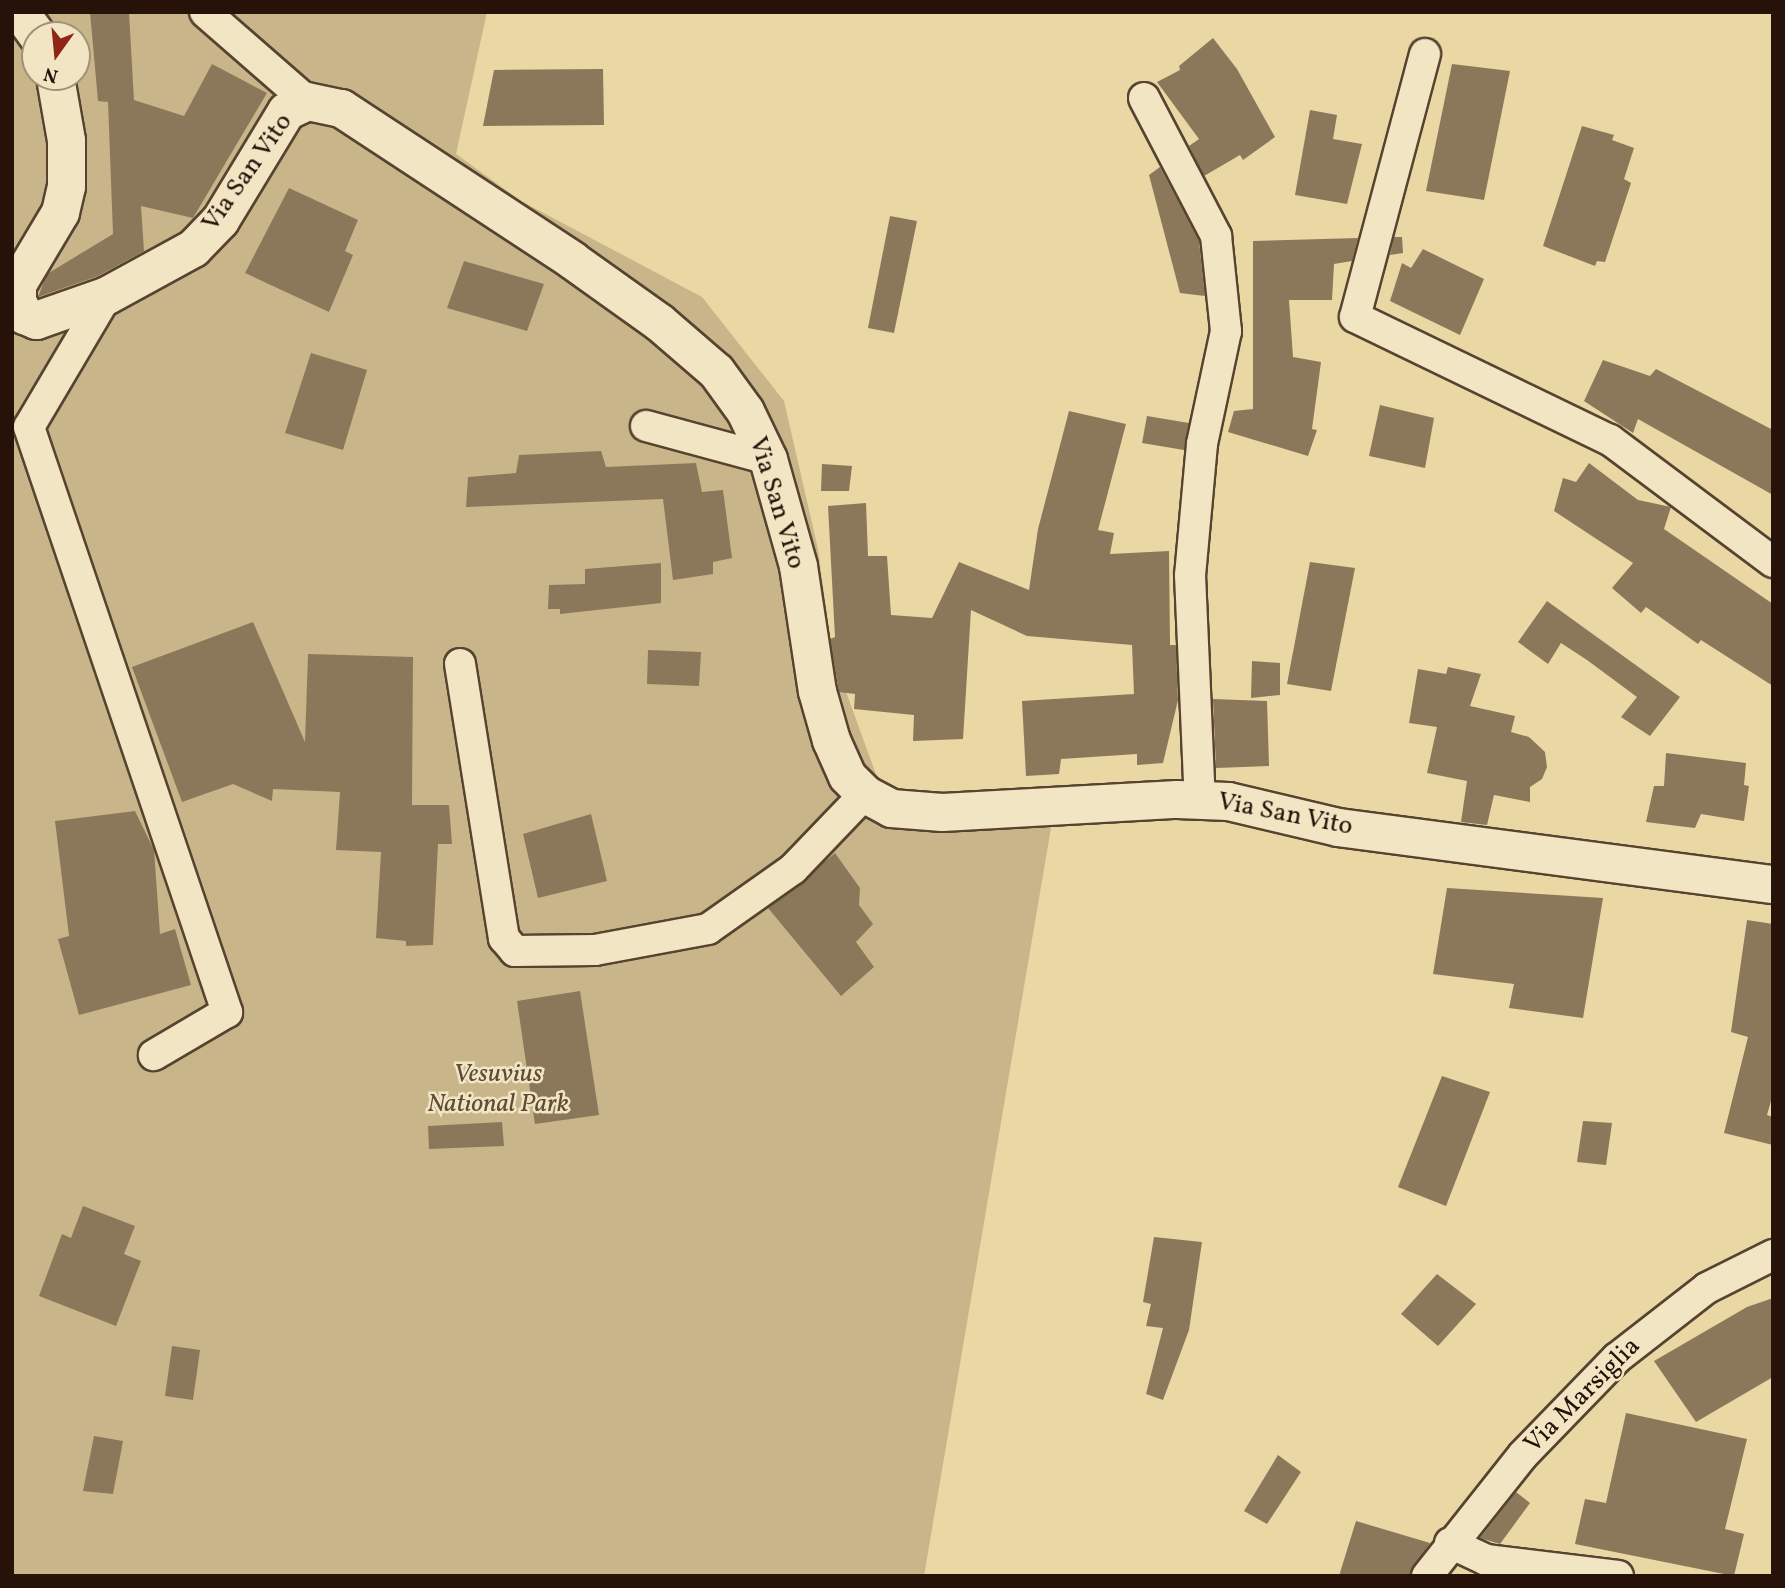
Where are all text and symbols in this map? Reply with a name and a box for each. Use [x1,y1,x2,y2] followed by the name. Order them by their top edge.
[21,21,91,91] north arrow
[41,60,61,89] text: N
[196,108,300,238] street label: Via San Vito
[741,433,811,573] street label: Via San Vito
[1214,787,1356,843] street label: Via San Vito
[427,1059,569,1120] park label: Vesuvius National Park
[1518,1331,1648,1461] street label: Via Marsiglia

